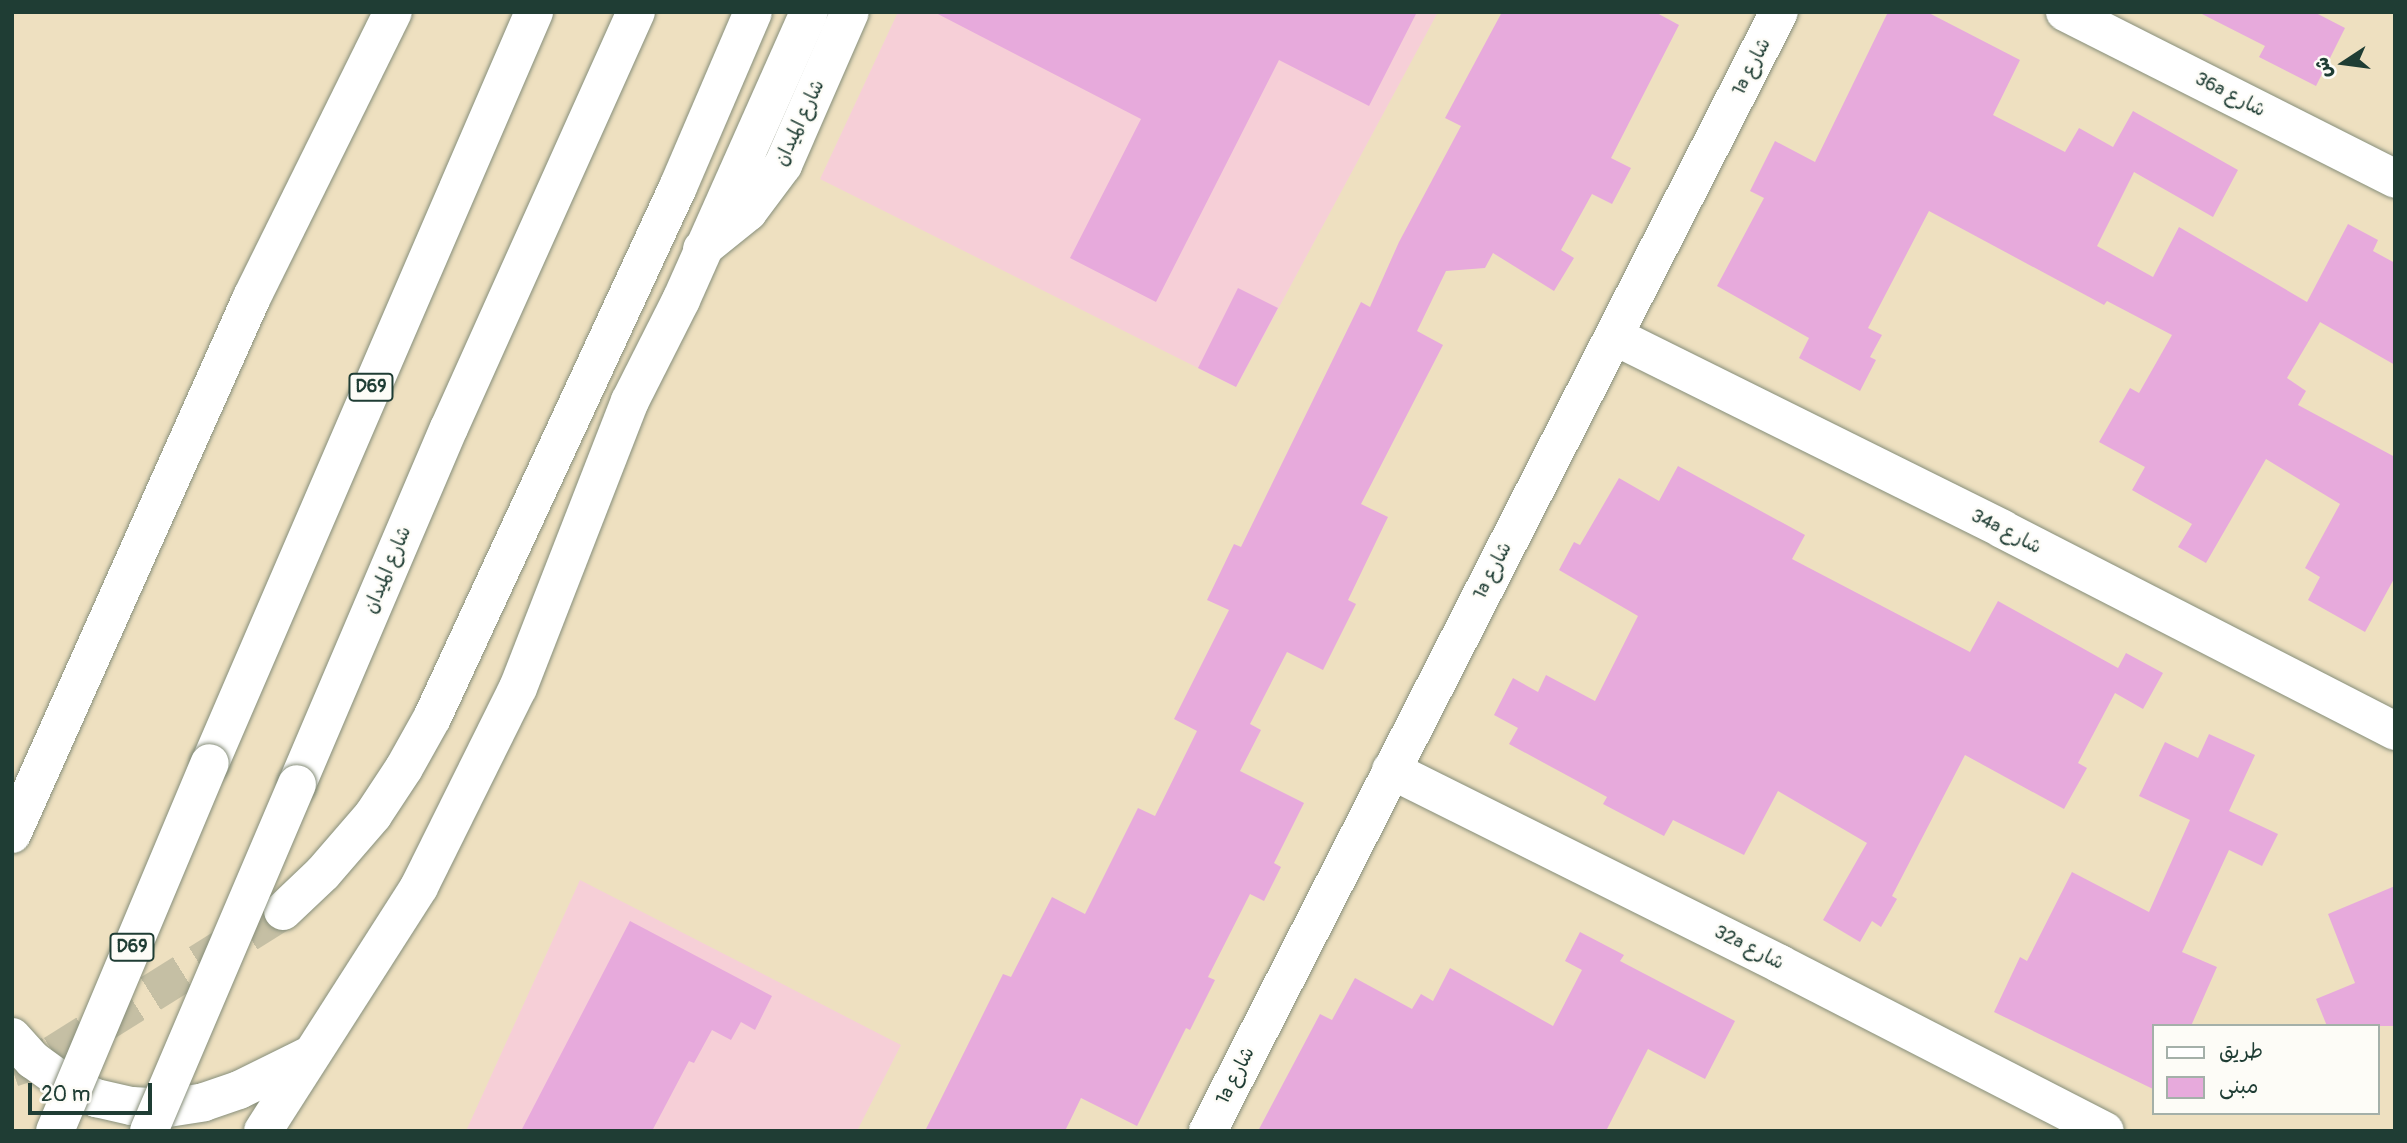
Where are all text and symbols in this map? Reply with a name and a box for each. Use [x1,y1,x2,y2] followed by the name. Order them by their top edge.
[2309,28,2379,98] north arrow
[1728,34,1776,100] street label: 1a شارع
[2309,55,2338,81] text: ش
[2191,68,2269,122] street label: 36a شارع
[770,76,830,170] street label: شارع الميدان
[348,372,394,402] road number: D69
[1967,505,2045,559] street label: 34a شارع
[359,523,417,617] street label: شارع الميدان
[1469,538,1517,604] street label: 1a شارع
[1710,921,1788,975] street label: 32a شارع
[109,932,155,962] road number: D69
[2152,1024,2379,1115] legend
[2219,1038,2263,1065] text: طريق
[1212,1043,1260,1109] street label: 1a شارع
[32,1070,156,1114] scale bar
[2219,1073,2258,1100] text: مبنى
[41,1081,90,1108] text: 20 m

